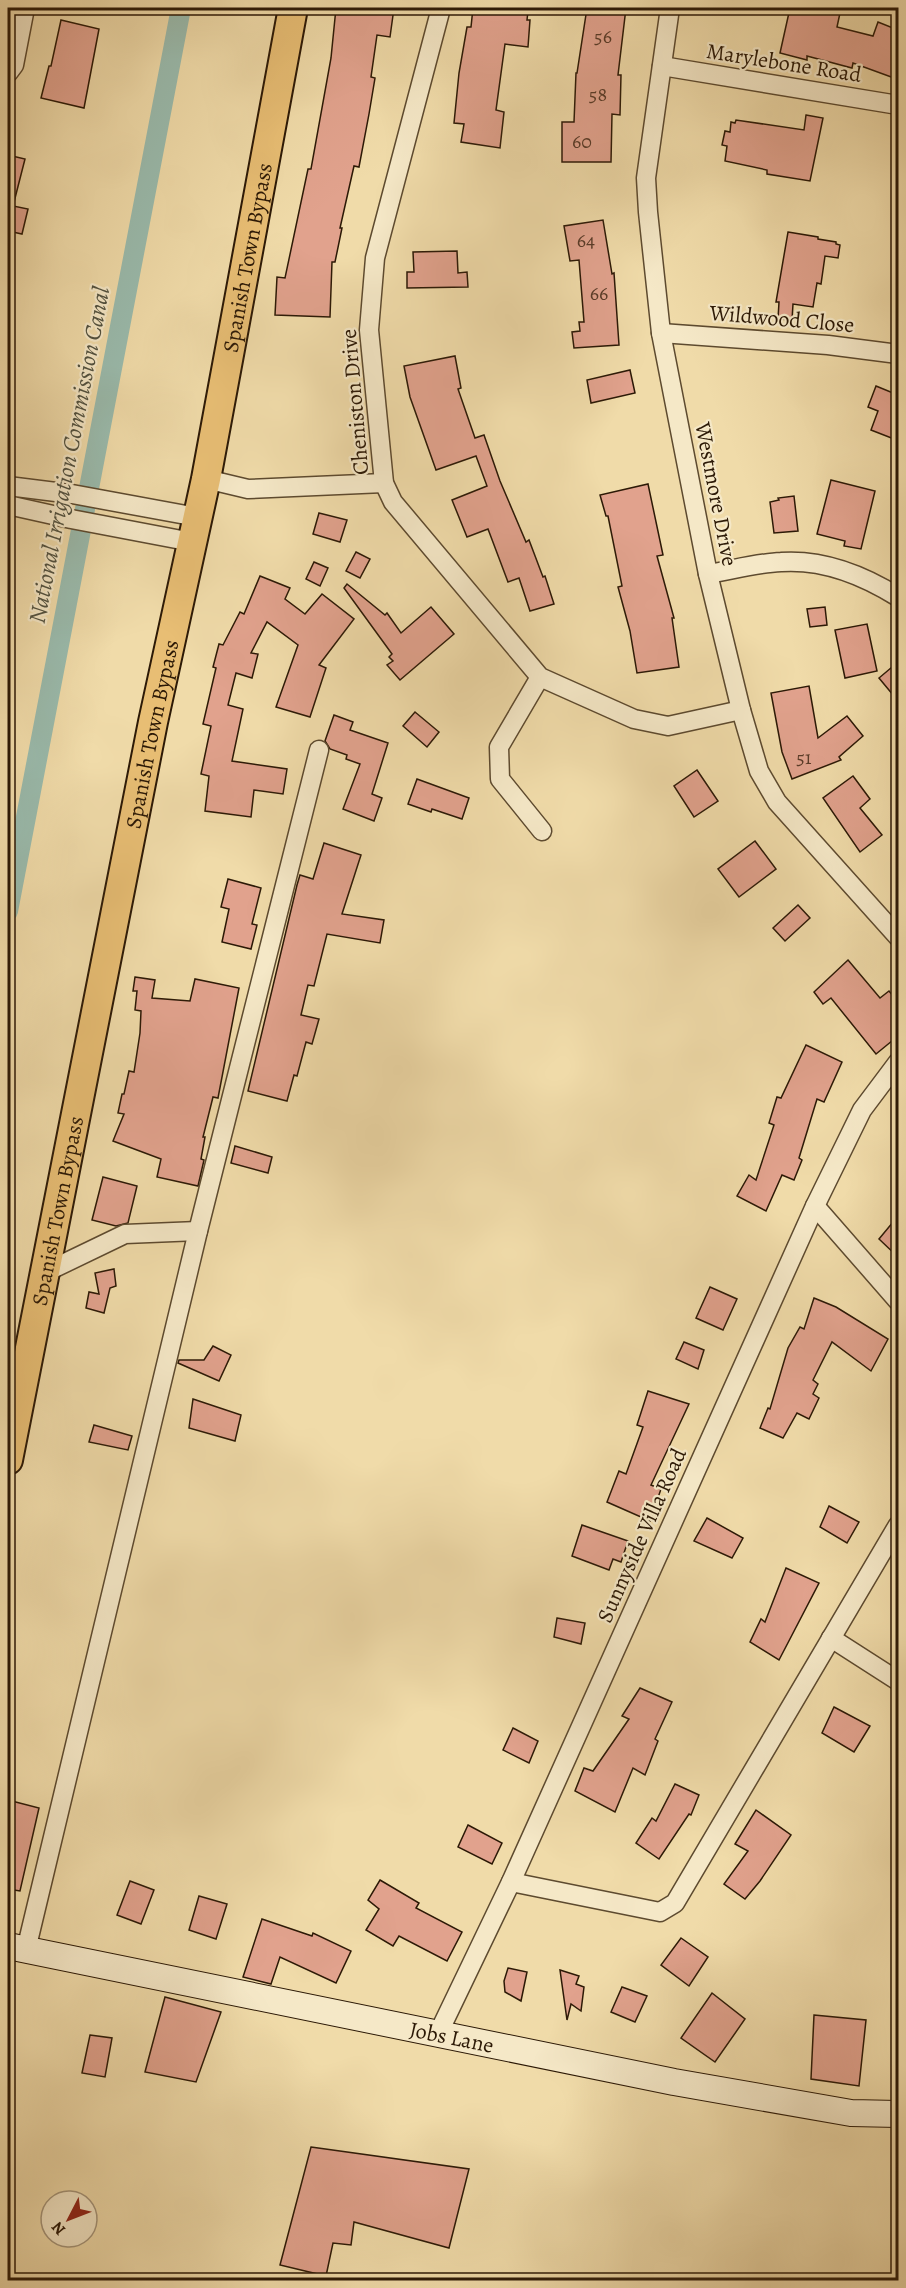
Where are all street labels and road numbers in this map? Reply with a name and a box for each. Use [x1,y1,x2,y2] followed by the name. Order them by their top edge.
[704,36,864,90] street label: Marylebone Road
[216,160,280,355] street label: Spanish Town Bypass
[707,298,855,340] street label: Wildwood Close
[334,328,376,476] street label: Cheniston Drive
[687,419,745,569] street label: Westmore Drive
[118,637,187,831] street label: Spanish Town Bypass
[25,1114,91,1308] street label: Spanish Town Bypass
[590,1443,694,1627] street label: Sunnyside Villa Road
[407,2014,496,2061] street label: Jobs Lane

